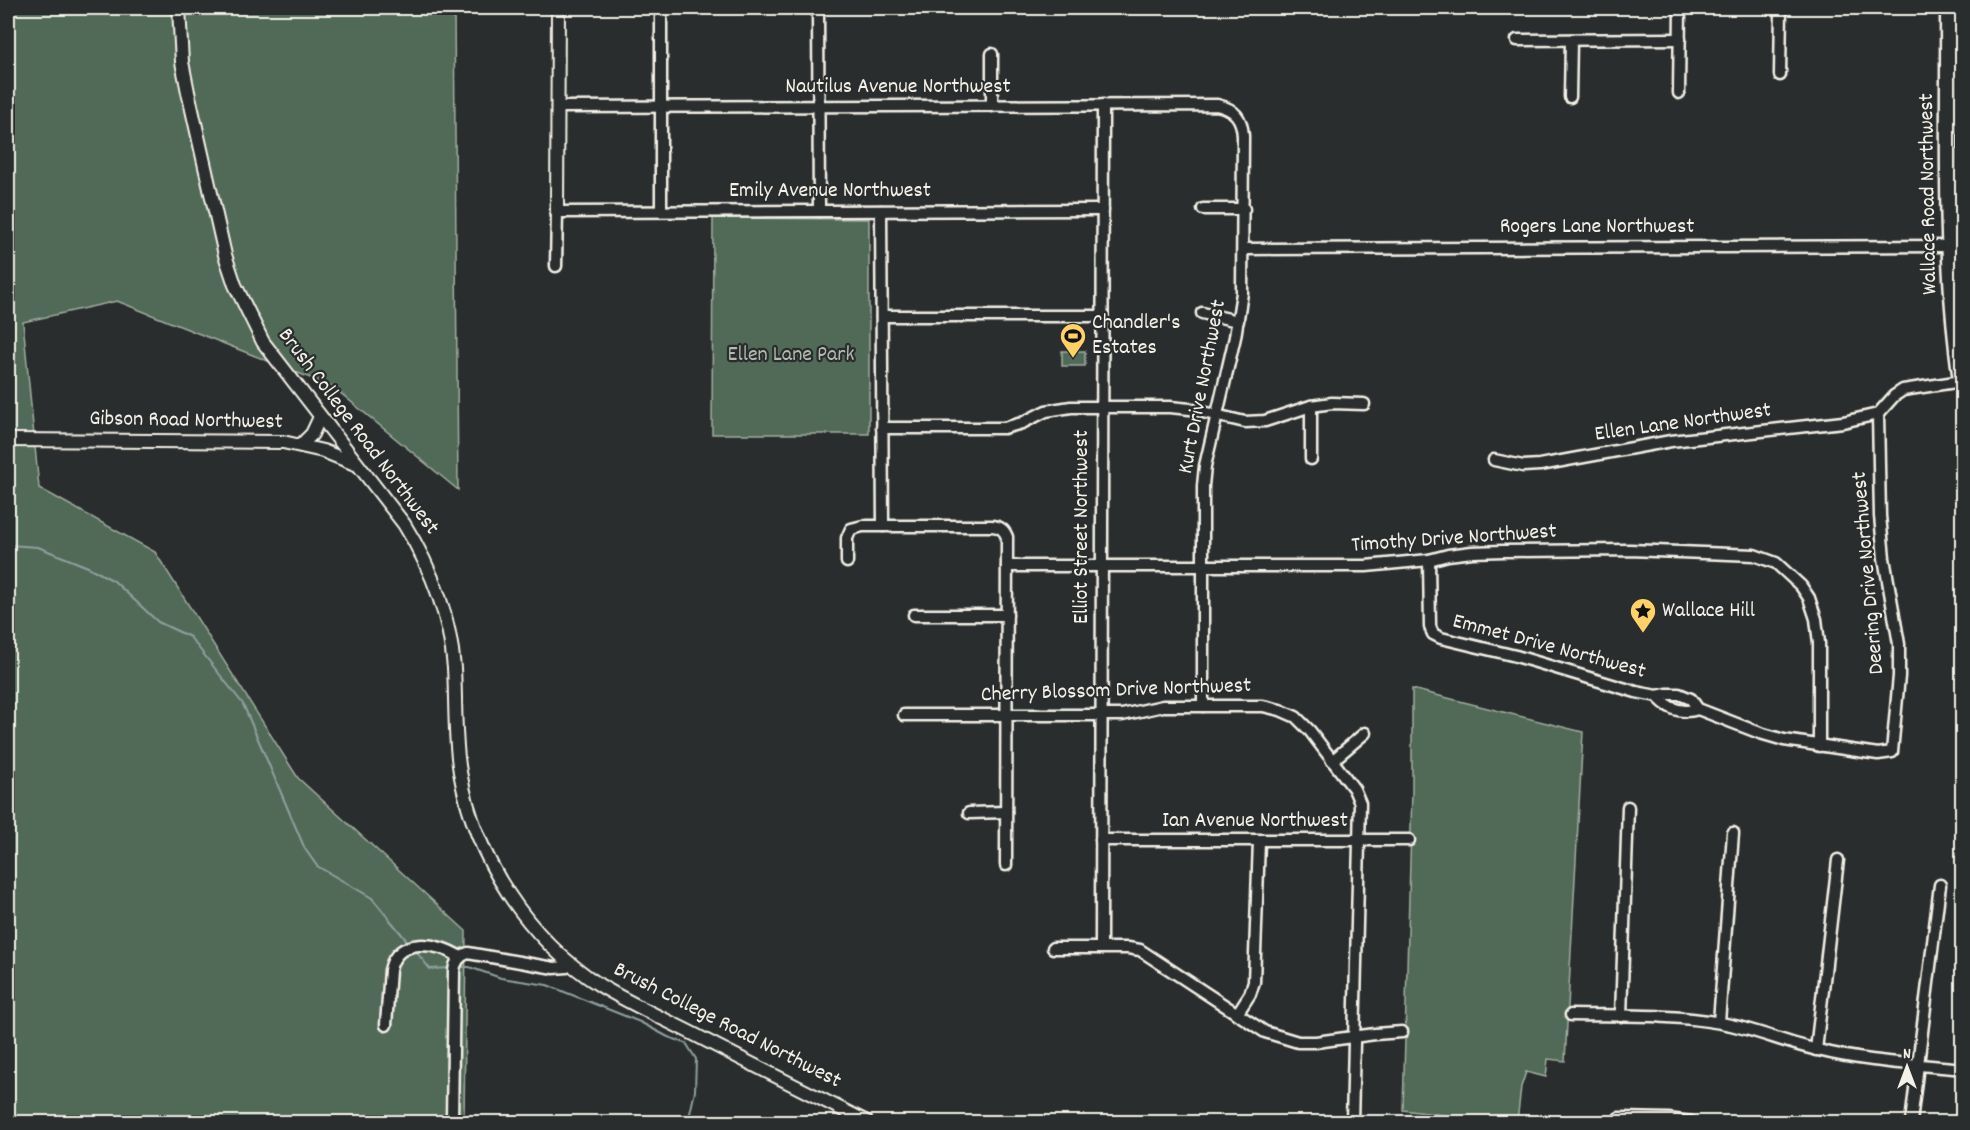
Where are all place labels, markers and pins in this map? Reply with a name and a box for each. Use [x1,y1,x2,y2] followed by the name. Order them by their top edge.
[1092,308,1180,364] place label: Chandler's Estates
[1058,321,1088,359] sports icon: Chandler's Estates
[1628,596,1658,634] place icon: Wallace Hill
[1662,596,1755,627] place label: Wallace Hill

